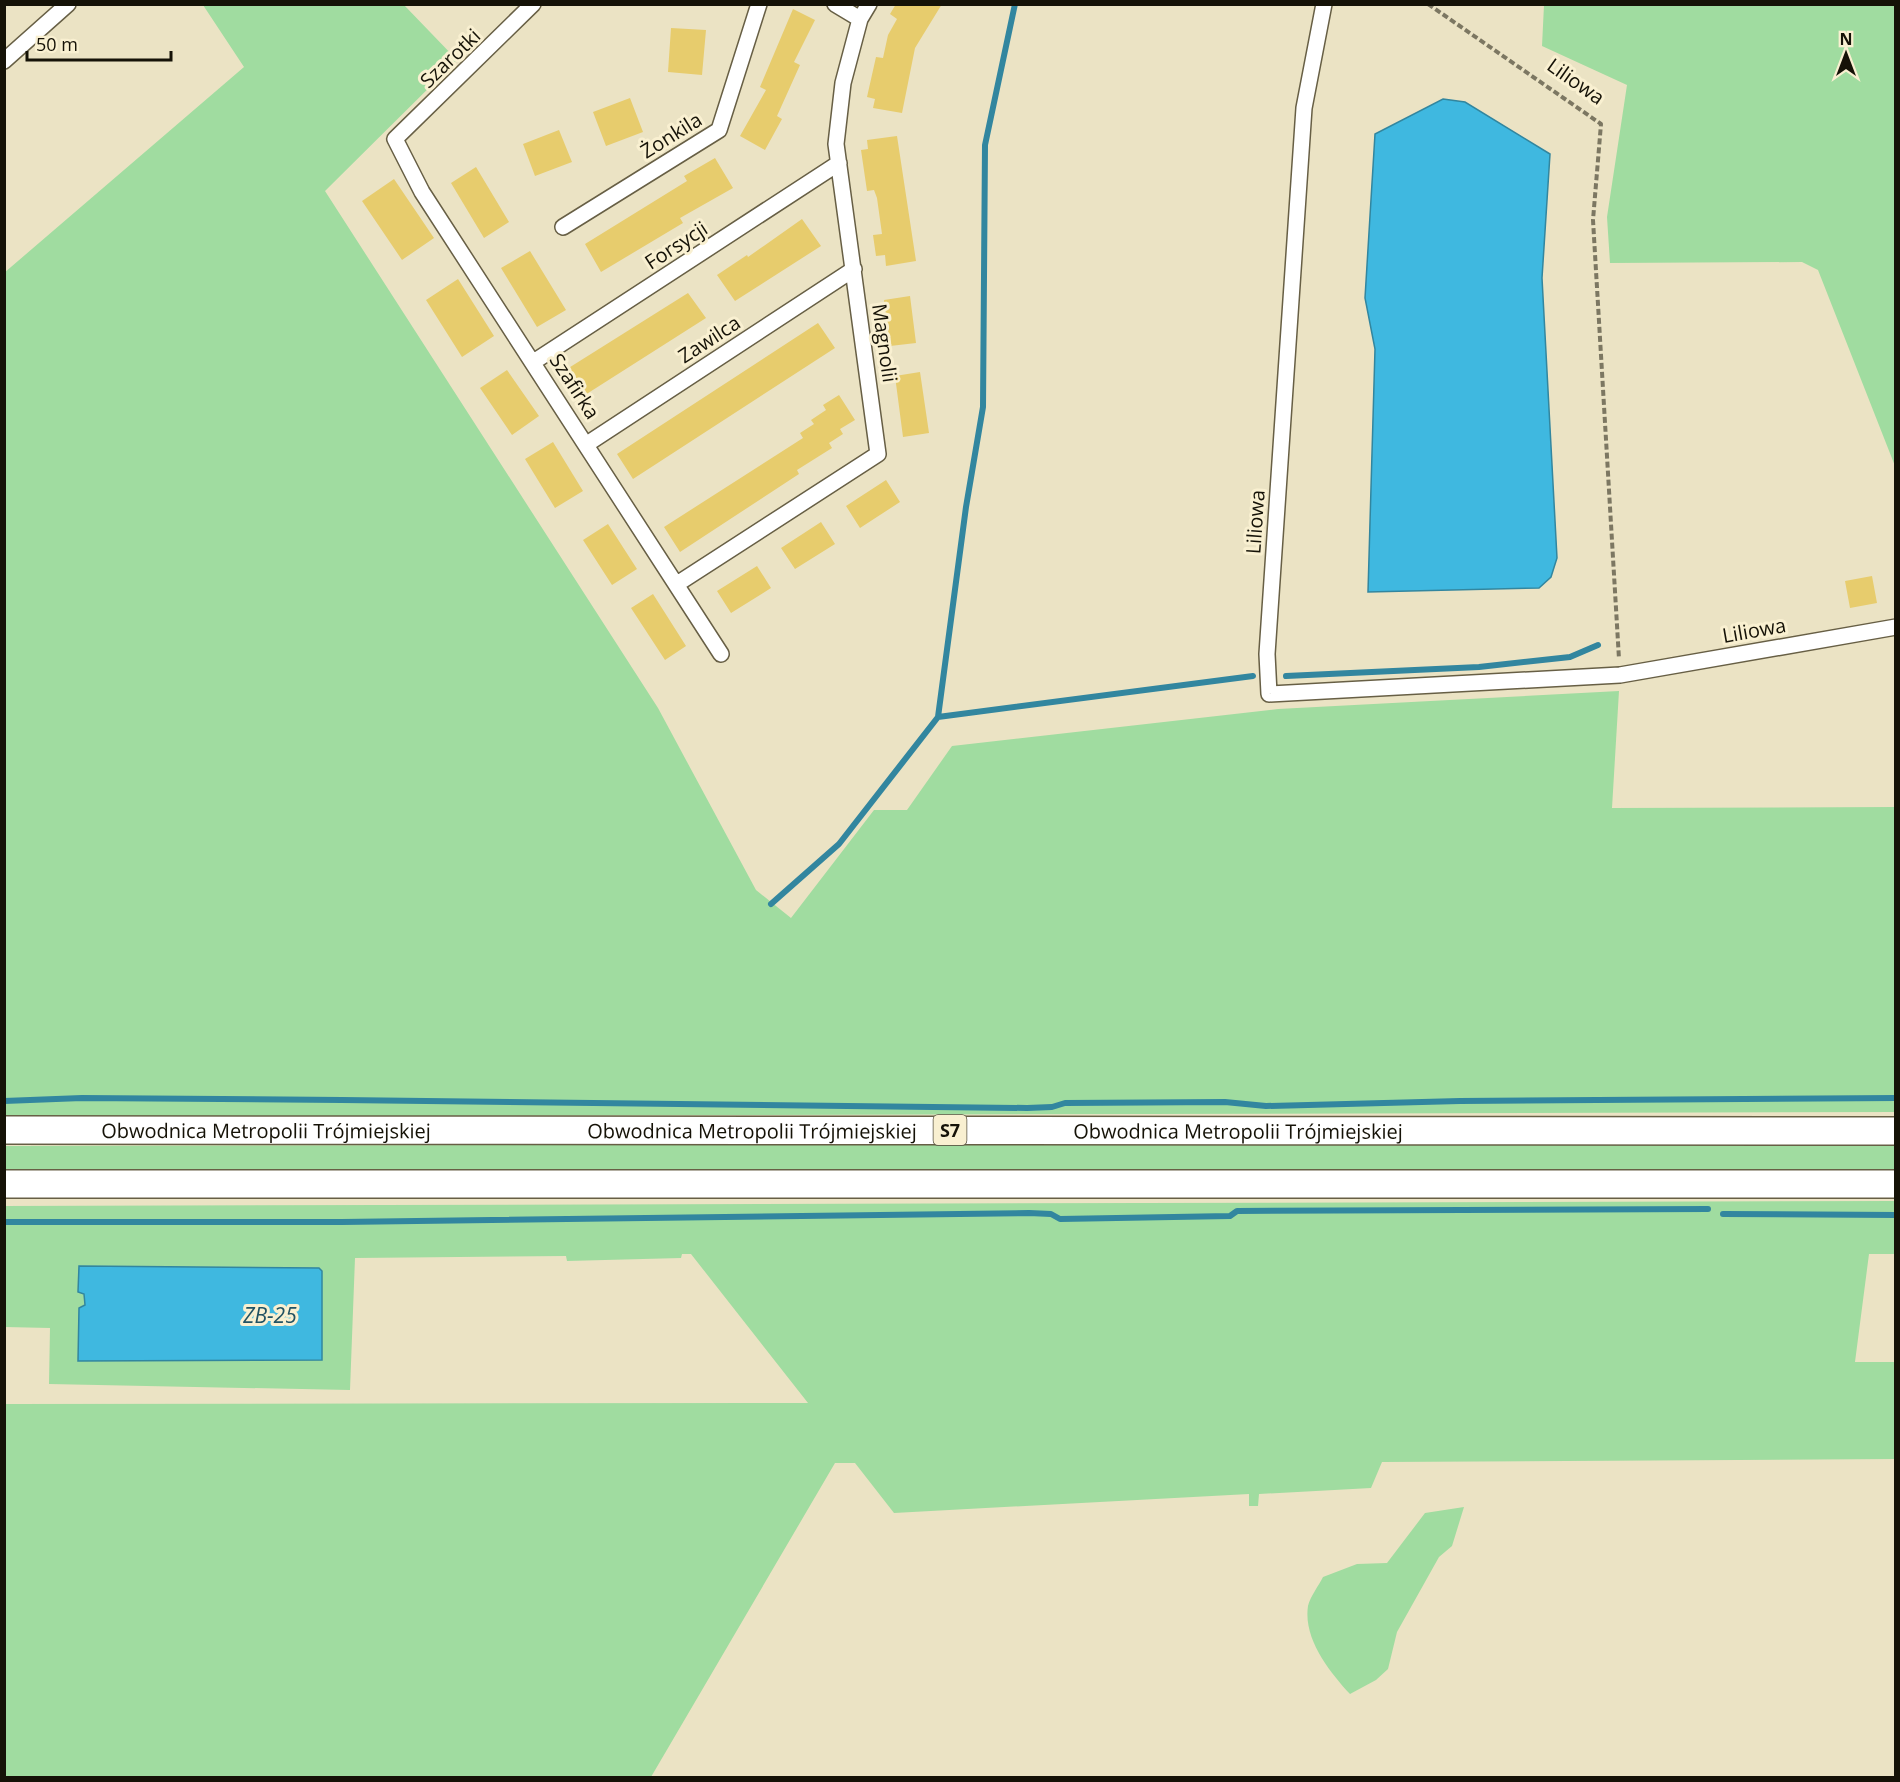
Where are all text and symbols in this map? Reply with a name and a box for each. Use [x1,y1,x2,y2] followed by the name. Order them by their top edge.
[414,22,486,94] street label: Szarotki
[27,24,171,62] scale bar
[1816,24,1876,84] north arrow
[1839,28,1853,50] text: N
[36,32,78,56] text: 50 m
[1542,52,1610,110] street label: Liliowa
[635,106,707,164] street label: Żonkila
[639,215,713,275] street label: Forsycji
[866,302,904,384] street label: Magnolii
[673,309,745,369] street label: Zawilca
[544,348,606,424] street label: Szafirka
[1239,489,1271,555] street label: Liliowa
[1720,611,1788,649] street label: Liliowa
[934,1115,966,1145] road number: S7
[101,1117,431,1144] street label: Obwodnica Metropolii Trójmiejskiej
[587,1117,917,1144] street label: Obwodnica Metropolii Trójmiejskiej
[1073,1117,1403,1144] street label: Obwodnica Metropolii Trójmiejskiej
[242,1301,297,1329] water label: ZB-25

